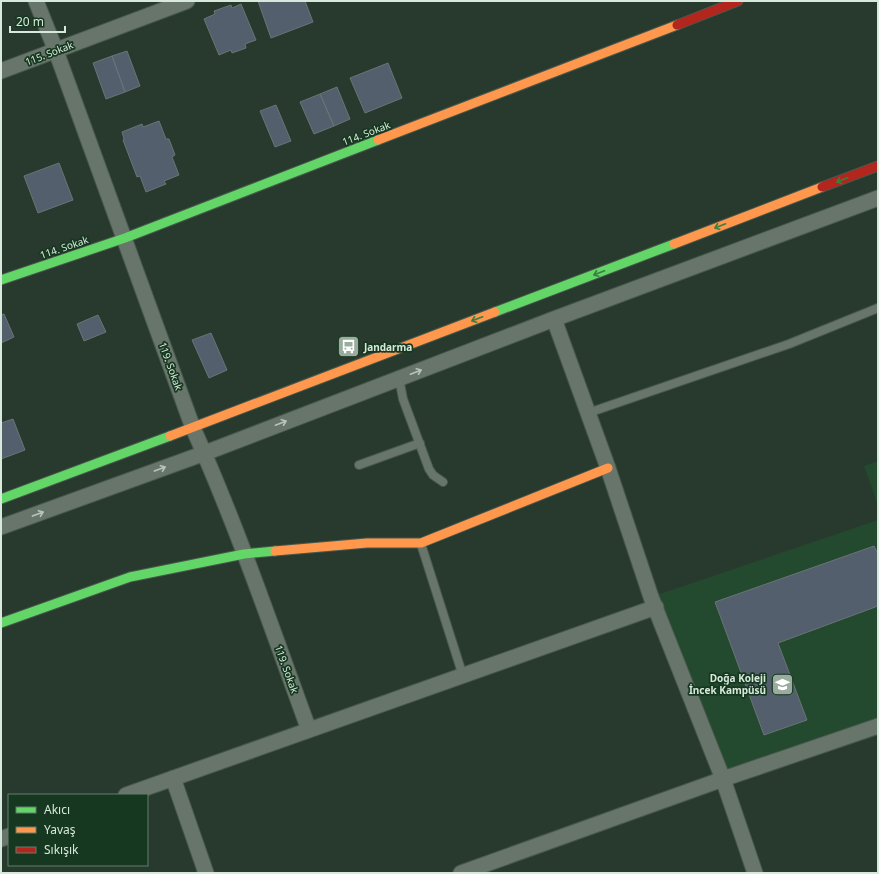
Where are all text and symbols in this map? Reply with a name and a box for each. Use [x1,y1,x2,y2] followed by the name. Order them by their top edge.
[10,8,65,34] scale bar
[16,13,44,30] text: 20 m
[23,37,76,69] street label: 115. Sokak
[340,117,393,149] street label: 114. Sokak
[836,176,848,184] one-way arrow
[715,223,727,231] one-way arrow
[38,232,91,262] street label: 114. Sokak
[593,269,605,277] one-way arrow
[472,316,484,324] one-way arrow
[336,334,362,360] bus stop icon: Jandarma
[156,340,186,393] street label: 119. Sokak
[363,340,412,354] place label: Jandarma
[409,367,421,375] one-way arrow
[275,419,287,427] one-way arrow
[153,465,165,473] one-way arrow
[31,509,43,517] one-way arrow
[272,643,302,696] street label: 119. Sokak
[689,671,766,697] place label: Doğa Koleji İncek Kampüsü
[769,671,795,697] school or university icon: Doğa Koleji İncek Kampüsü
[8,794,148,866] legend
[44,801,70,818] text: Akıcı
[44,821,76,838] text: Yavaş
[44,841,79,858] text: Sıkışık

